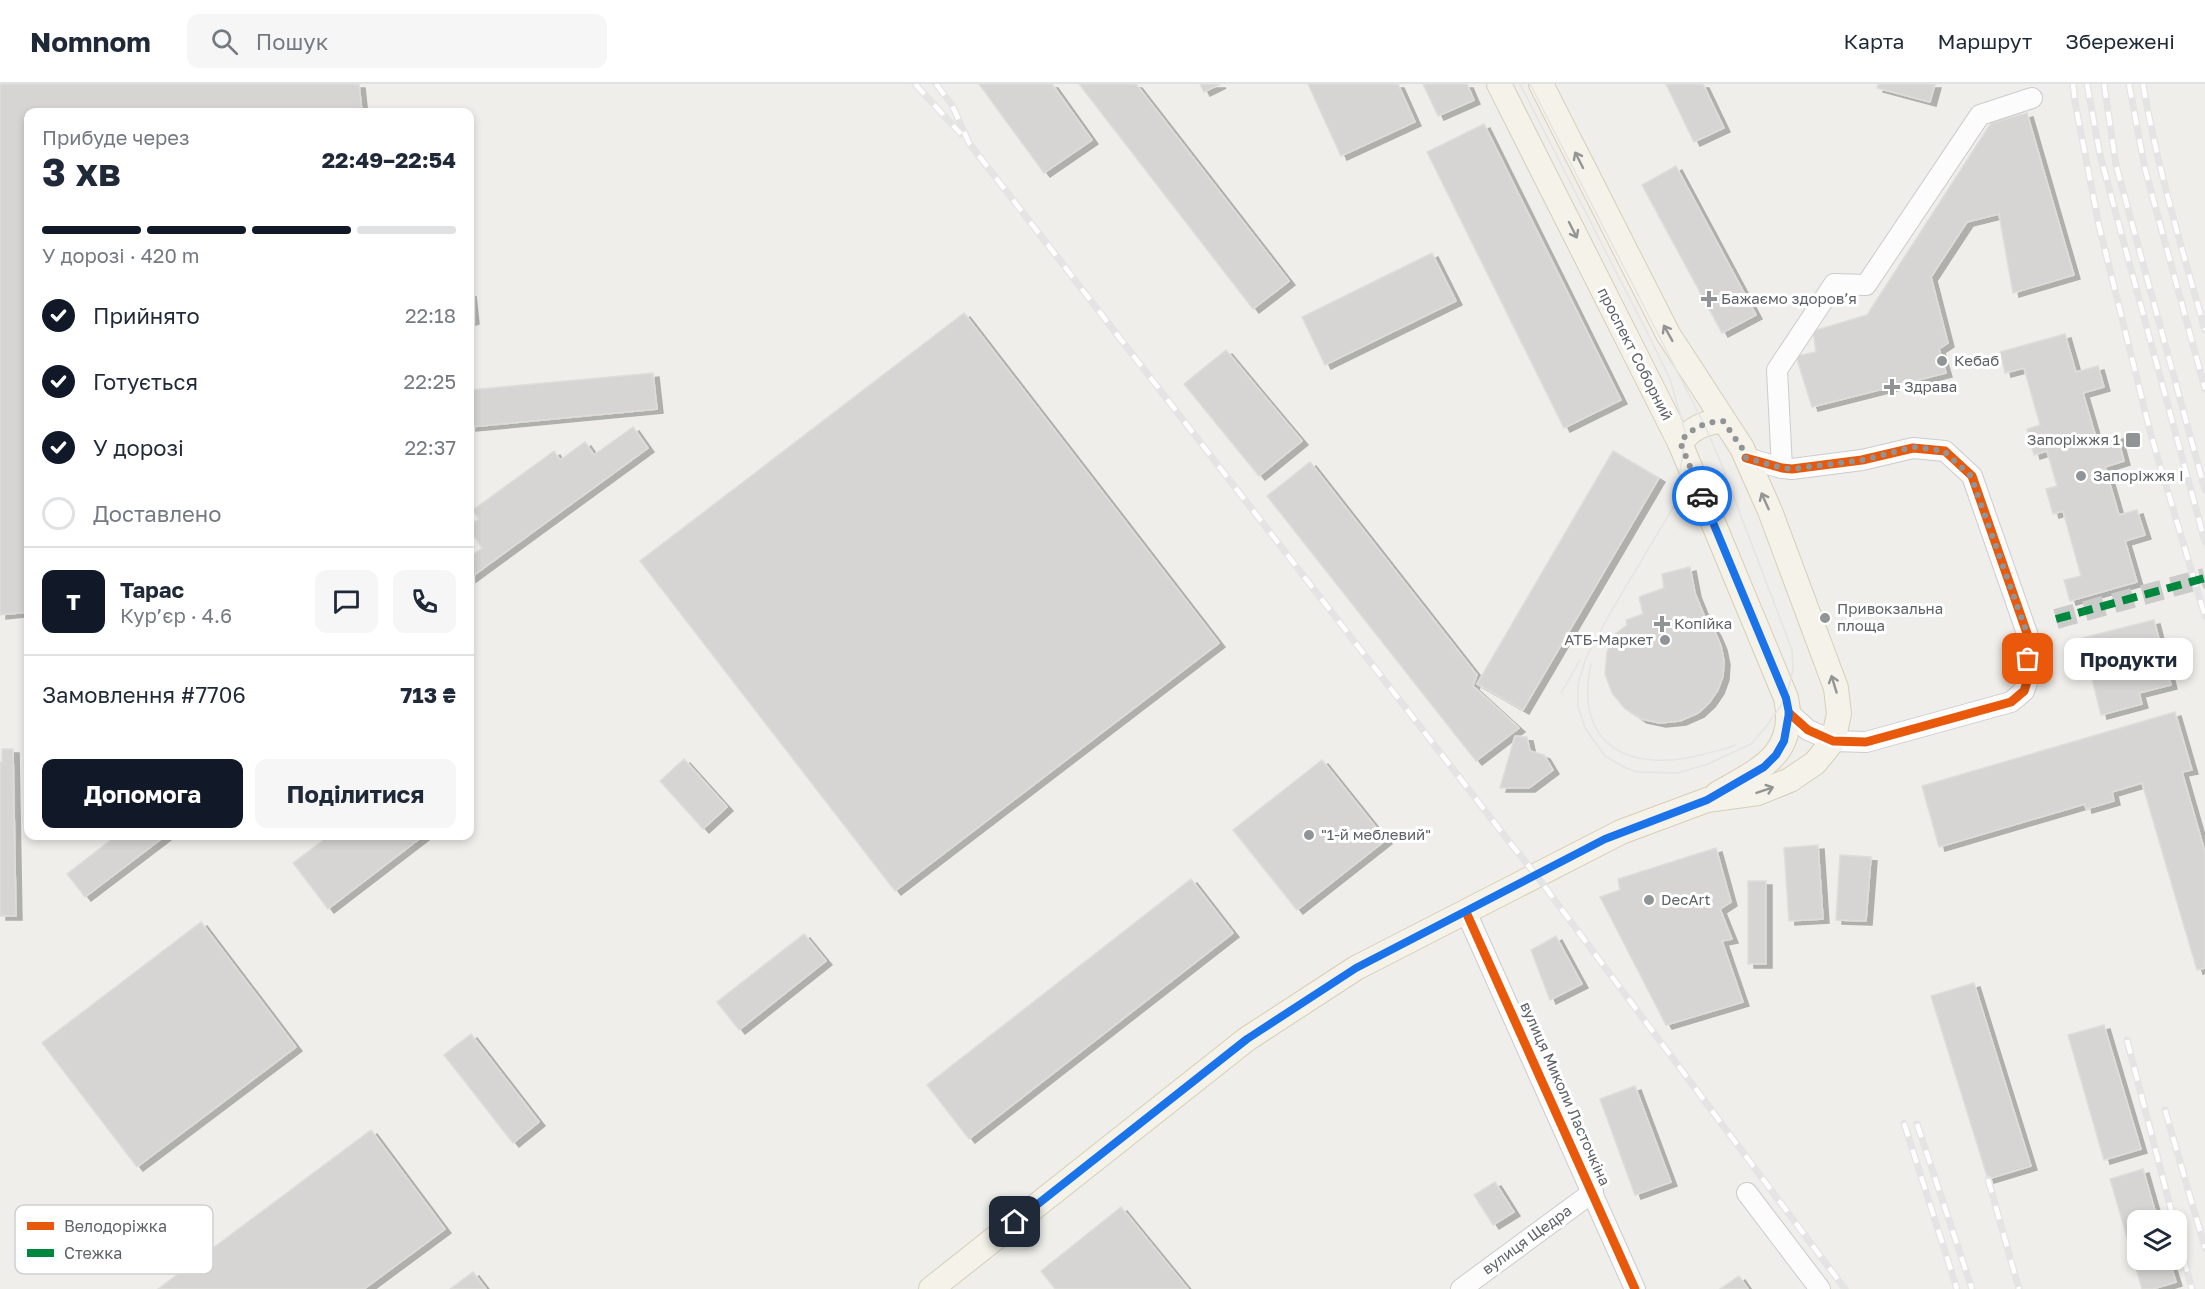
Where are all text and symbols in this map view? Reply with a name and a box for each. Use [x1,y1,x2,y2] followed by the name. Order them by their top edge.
[187,14,607,68] search box
[30,25,151,58] text: Nomnom
[208,25,241,58] icon: search
[256,28,328,55] text: Пошук
[1844,28,1904,54] text: Карта
[1937,28,2032,54] text: Маршрут
[2065,28,2175,54] text: Збережені
[42,125,189,149] text: Прибуде через
[322,146,456,173] text: 22:49–22:54
[42,148,121,195] text: 3 хв
[1573,151,1584,169] one-way arrow
[1567,221,1579,239] one-way arrow
[42,243,200,267] text: У дорозі · 420 m
[1595,284,1677,423] street label: проспект Соборний
[1721,289,1857,307] place label: Бажаємо здоровʼя
[1702,292,1716,306] marker: Бажаємо здоровʼя
[42,299,75,332] icon: check
[93,302,200,329] text: Прийнято
[405,303,456,327] text: 22:18
[1662,325,1674,342] one-way arrow
[1954,351,1999,369] place label: Кебаб
[1935,354,1949,368] marker: Кебаб
[42,365,75,398] icon: check
[93,368,198,395] text: Готується
[404,369,456,393] text: 22:25
[1904,377,1957,395] place label: Здрава
[1885,380,1899,394] marker: Здрава
[2027,430,2120,448] place label: Запоріжжя 1
[42,431,75,464] icon: check
[2124,431,2142,449] marker: Запоріжжя 1
[93,434,184,461] text: У дорозі
[405,435,456,459] text: 22:37
[1672,466,1732,526] courier
[2093,466,2184,484] place label: Запорiжжя I
[2074,469,2088,483] marker: Запорiжжя I
[1686,480,1719,513] icon: car
[1759,493,1771,511] one-way arrow
[93,500,221,527] text: Доставлено
[315,570,378,633] button: chat
[393,570,456,633] button: phone
[120,576,184,603] text: Тарас
[66,588,81,615] text: Т
[1837,599,1943,634] place label: Привокзальна площа
[120,603,232,627] text: Кур’єр · 4.6
[1818,611,1832,625] marker: Привокзальна площа
[1674,614,1732,632] place label: Копійка
[1655,617,1669,631] marker: Копійка
[1564,630,1654,648] place label: АТБ-Маркет
[1658,633,1672,647] marker: АТБ-Маркет
[2002,633,2053,684] pin
[2064,638,2193,680] callout: Продукти
[2011,642,2044,675] icon: bag
[2080,647,2177,671] text: Продукти
[1828,675,1839,694] one-way arrow
[42,681,246,708] text: Замовлення #7706
[400,681,456,708] text: 713 ₴
[42,759,243,828] button: Допомога
[255,759,456,828] button: Поділитися
[1755,783,1773,794] one-way arrow
[1321,825,1431,843] place label: "1-й меблевий"
[1302,828,1316,842] marker: "1-й меблевий"
[1661,890,1711,908] place label: DecArt
[1642,893,1656,907] marker: DecArt
[1517,999,1615,1188] street label: вулиця Миколи Ласточкіна
[989,1196,1040,1247] pin
[1478,1201,1575,1278] street label: вулиця Щедра
[15,1205,213,1274] legend
[998,1205,1031,1238] icon: home
[2127,1210,2187,1270] map controls
[2127,1210,2187,1270] button: layers
[64,1216,167,1236] text: Велодоріжка
[64,1243,122,1263] text: Стежка

